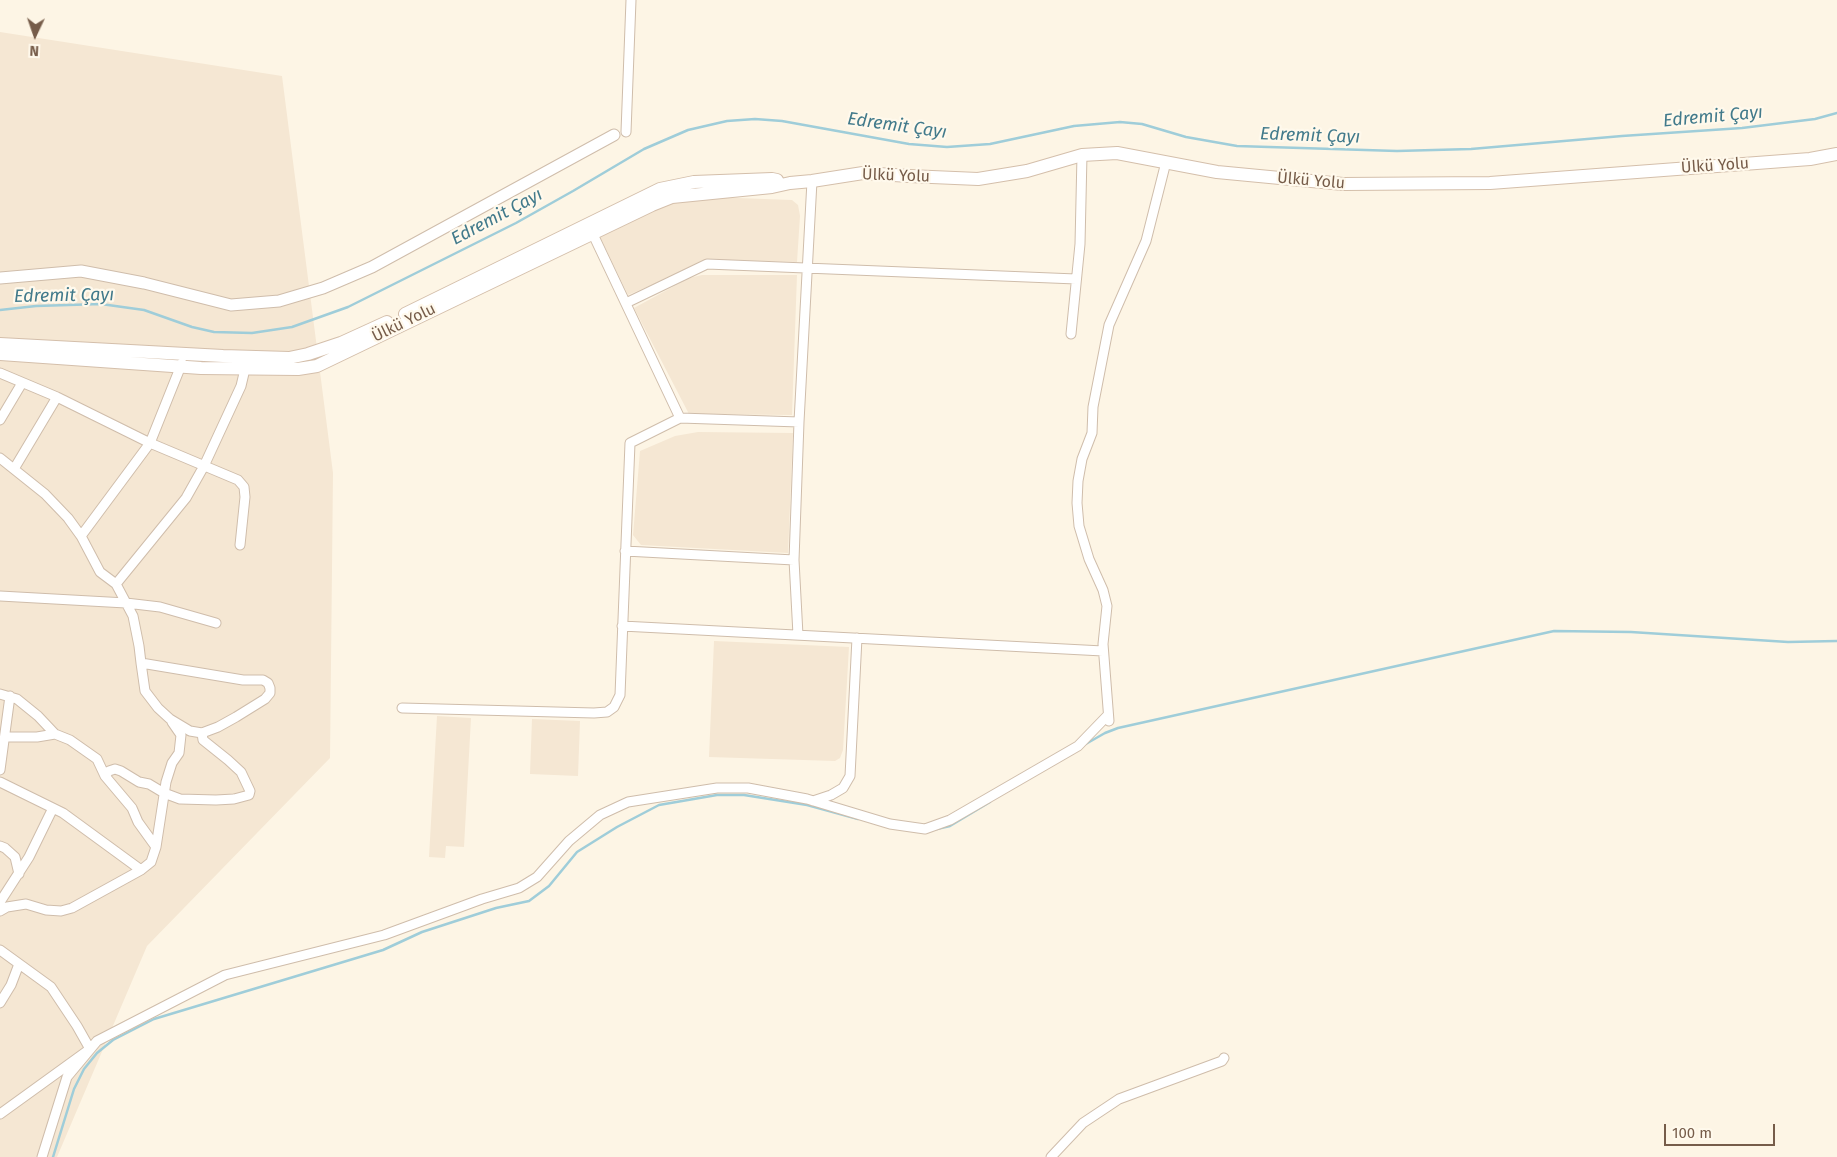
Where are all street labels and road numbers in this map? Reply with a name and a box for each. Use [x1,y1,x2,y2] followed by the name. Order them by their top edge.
[1680,154,1750,178] street label: Ülkü Yolu
[862,165,930,187] street label: Ülkü Yolu
[1276,168,1346,194] street label: Ülkü Yolu
[369,299,439,347] street label: Ülkü Yolu

